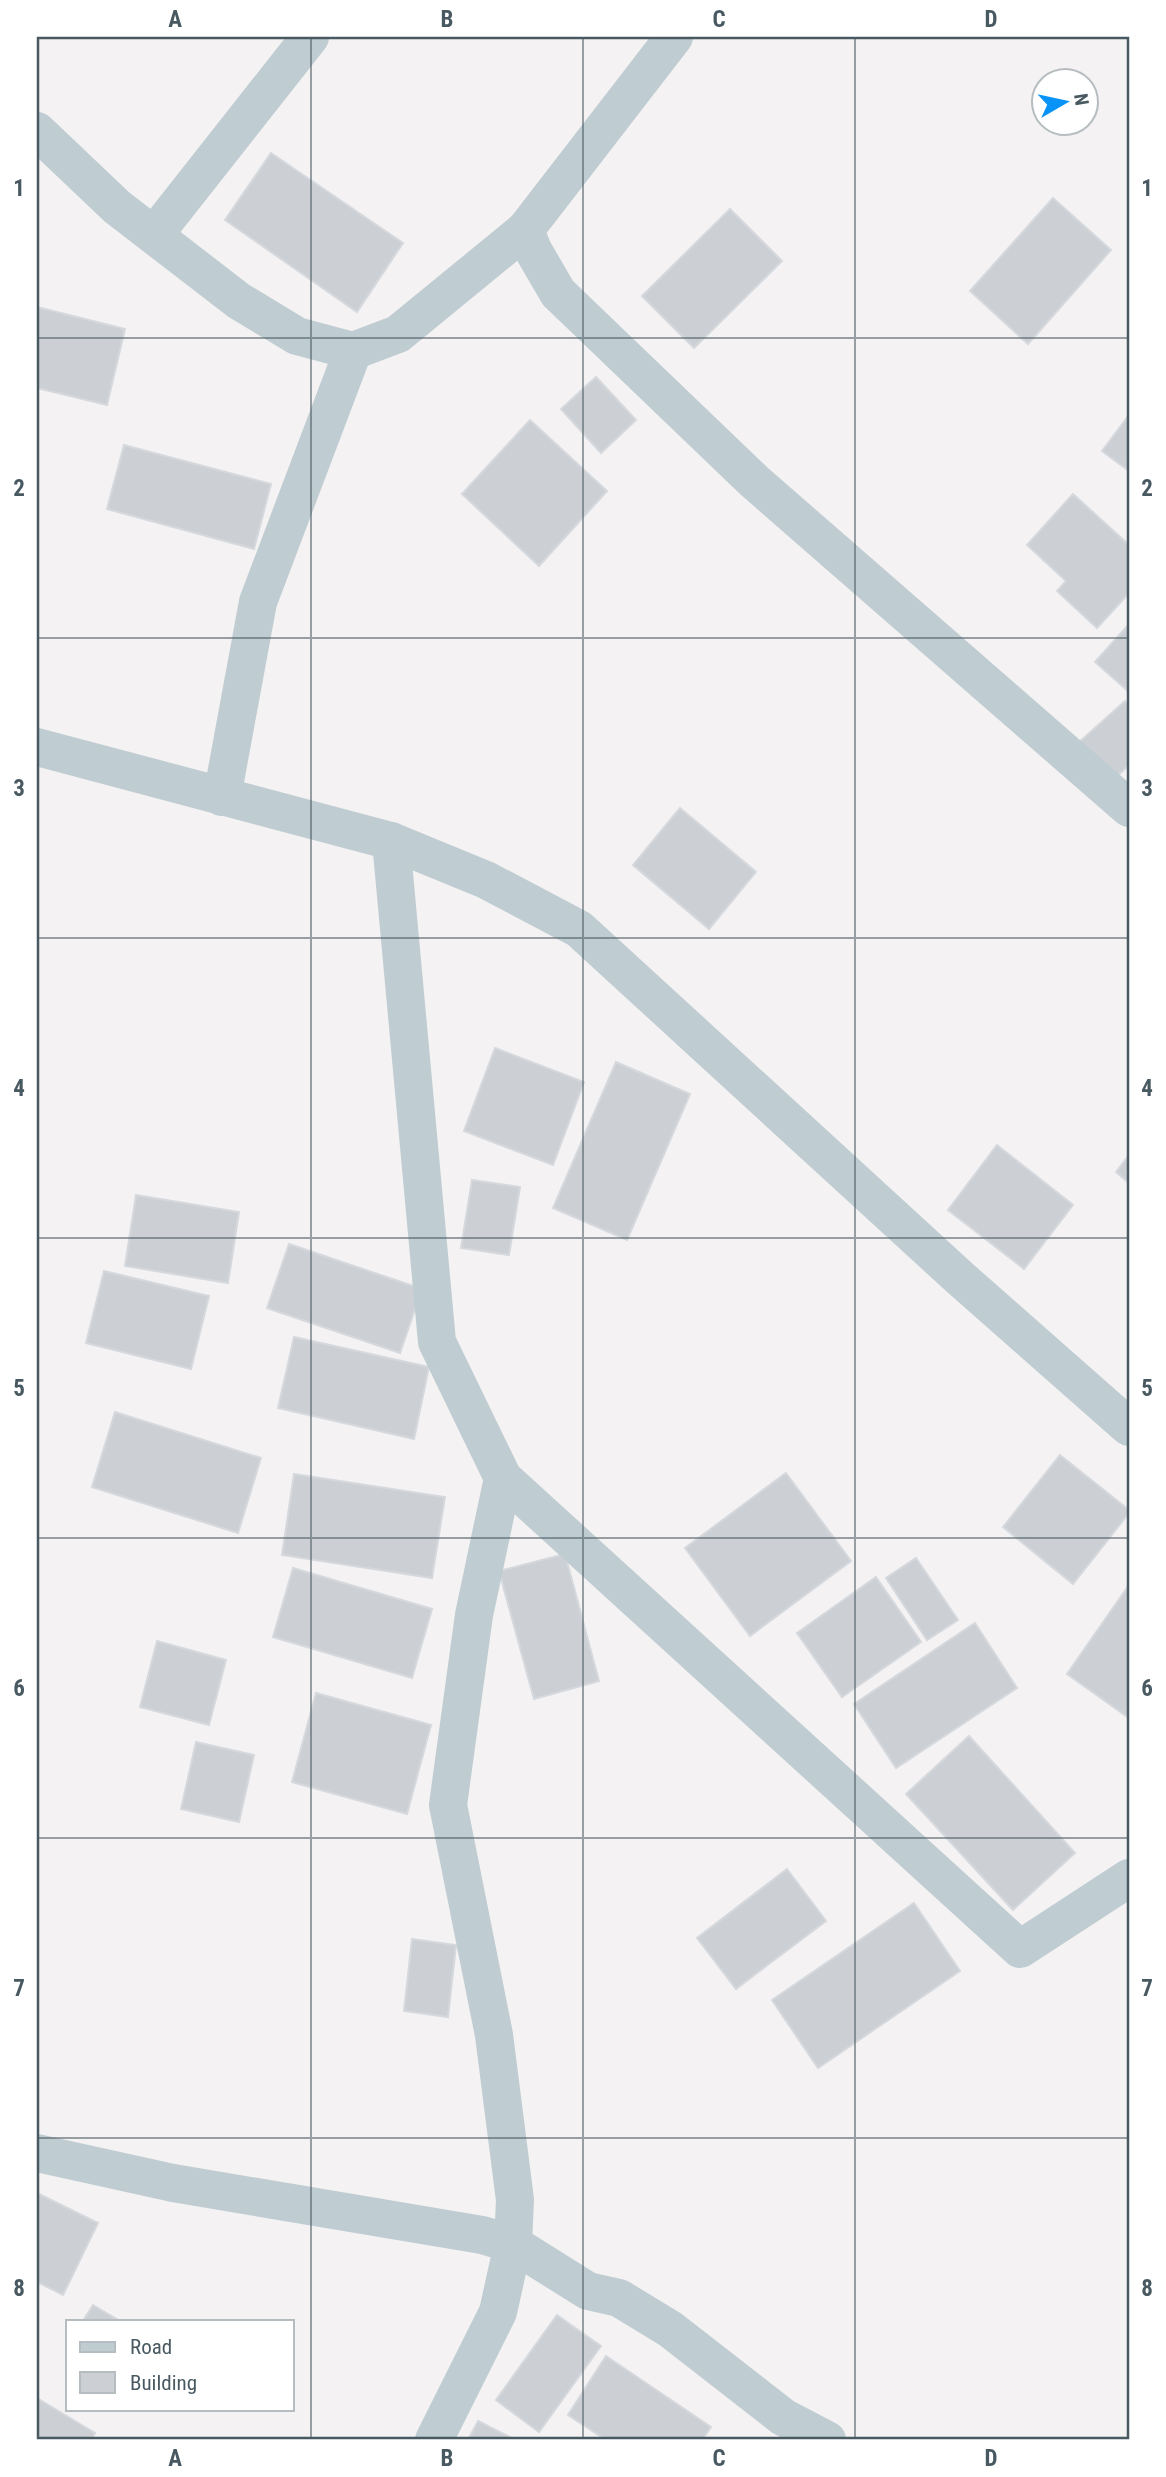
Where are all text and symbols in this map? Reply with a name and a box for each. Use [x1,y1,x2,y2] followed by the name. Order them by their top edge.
[168,6,182,33] text: A
[441,6,453,33] text: B
[712,6,726,33] text: C
[985,6,998,33] text: D
[1030,66,1100,136] north arrow
[1069,92,1094,107] text: N
[13,175,25,202] text: 1
[1141,175,1153,202] text: 1
[13,475,25,502] text: 2
[1141,475,1153,502] text: 2
[13,775,25,802] text: 3
[1141,775,1153,802] text: 3
[13,1075,25,1102] text: 4
[1141,1075,1153,1102] text: 4
[13,1375,25,1402] text: 5
[1141,1375,1153,1402] text: 5
[13,1675,25,1702] text: 6
[1141,1675,1153,1702] text: 6
[13,1975,25,2002] text: 7
[1141,1975,1153,2002] text: 7
[13,2275,25,2302] text: 8
[1141,2275,1153,2302] text: 8
[66,2320,294,2410] legend
[130,2335,172,2359] text: Road
[130,2371,197,2395] text: Building
[168,2445,182,2472] text: A
[441,2445,453,2472] text: B
[712,2445,726,2472] text: C
[985,2445,998,2472] text: D

